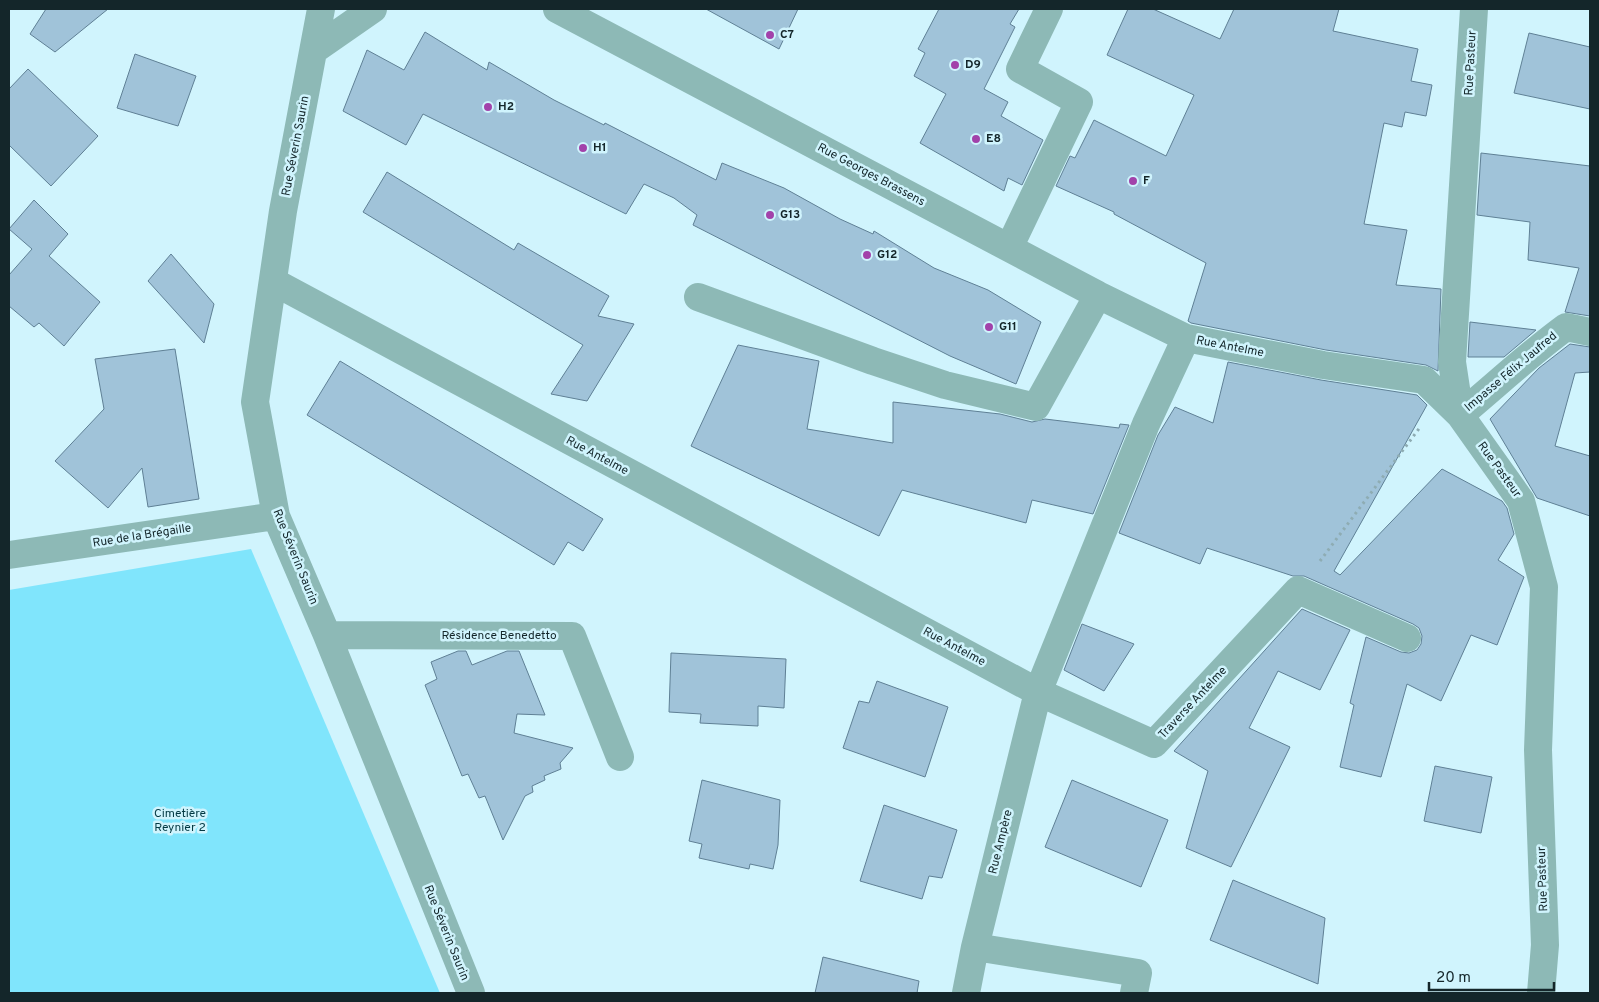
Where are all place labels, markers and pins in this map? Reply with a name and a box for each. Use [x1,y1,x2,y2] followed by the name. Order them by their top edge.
[780,27,794,43] place label: C7
[764,29,776,41] marker: C7
[965,57,981,73] place label: D9
[949,59,961,71] marker: D9
[498,99,514,115] place label: H2
[482,101,494,113] marker: H2
[986,131,1001,147] place label: E8
[970,133,982,145] marker: E8
[593,140,606,156] place label: H1
[577,142,589,154] marker: H1
[1143,173,1150,189] place label: F
[1127,175,1139,187] marker: F
[780,207,800,223] place label: G13
[764,209,776,221] marker: G13
[877,247,897,263] place label: G12
[861,249,873,261] marker: G12
[999,319,1017,335] place label: G11
[983,321,995,333] marker: G11

